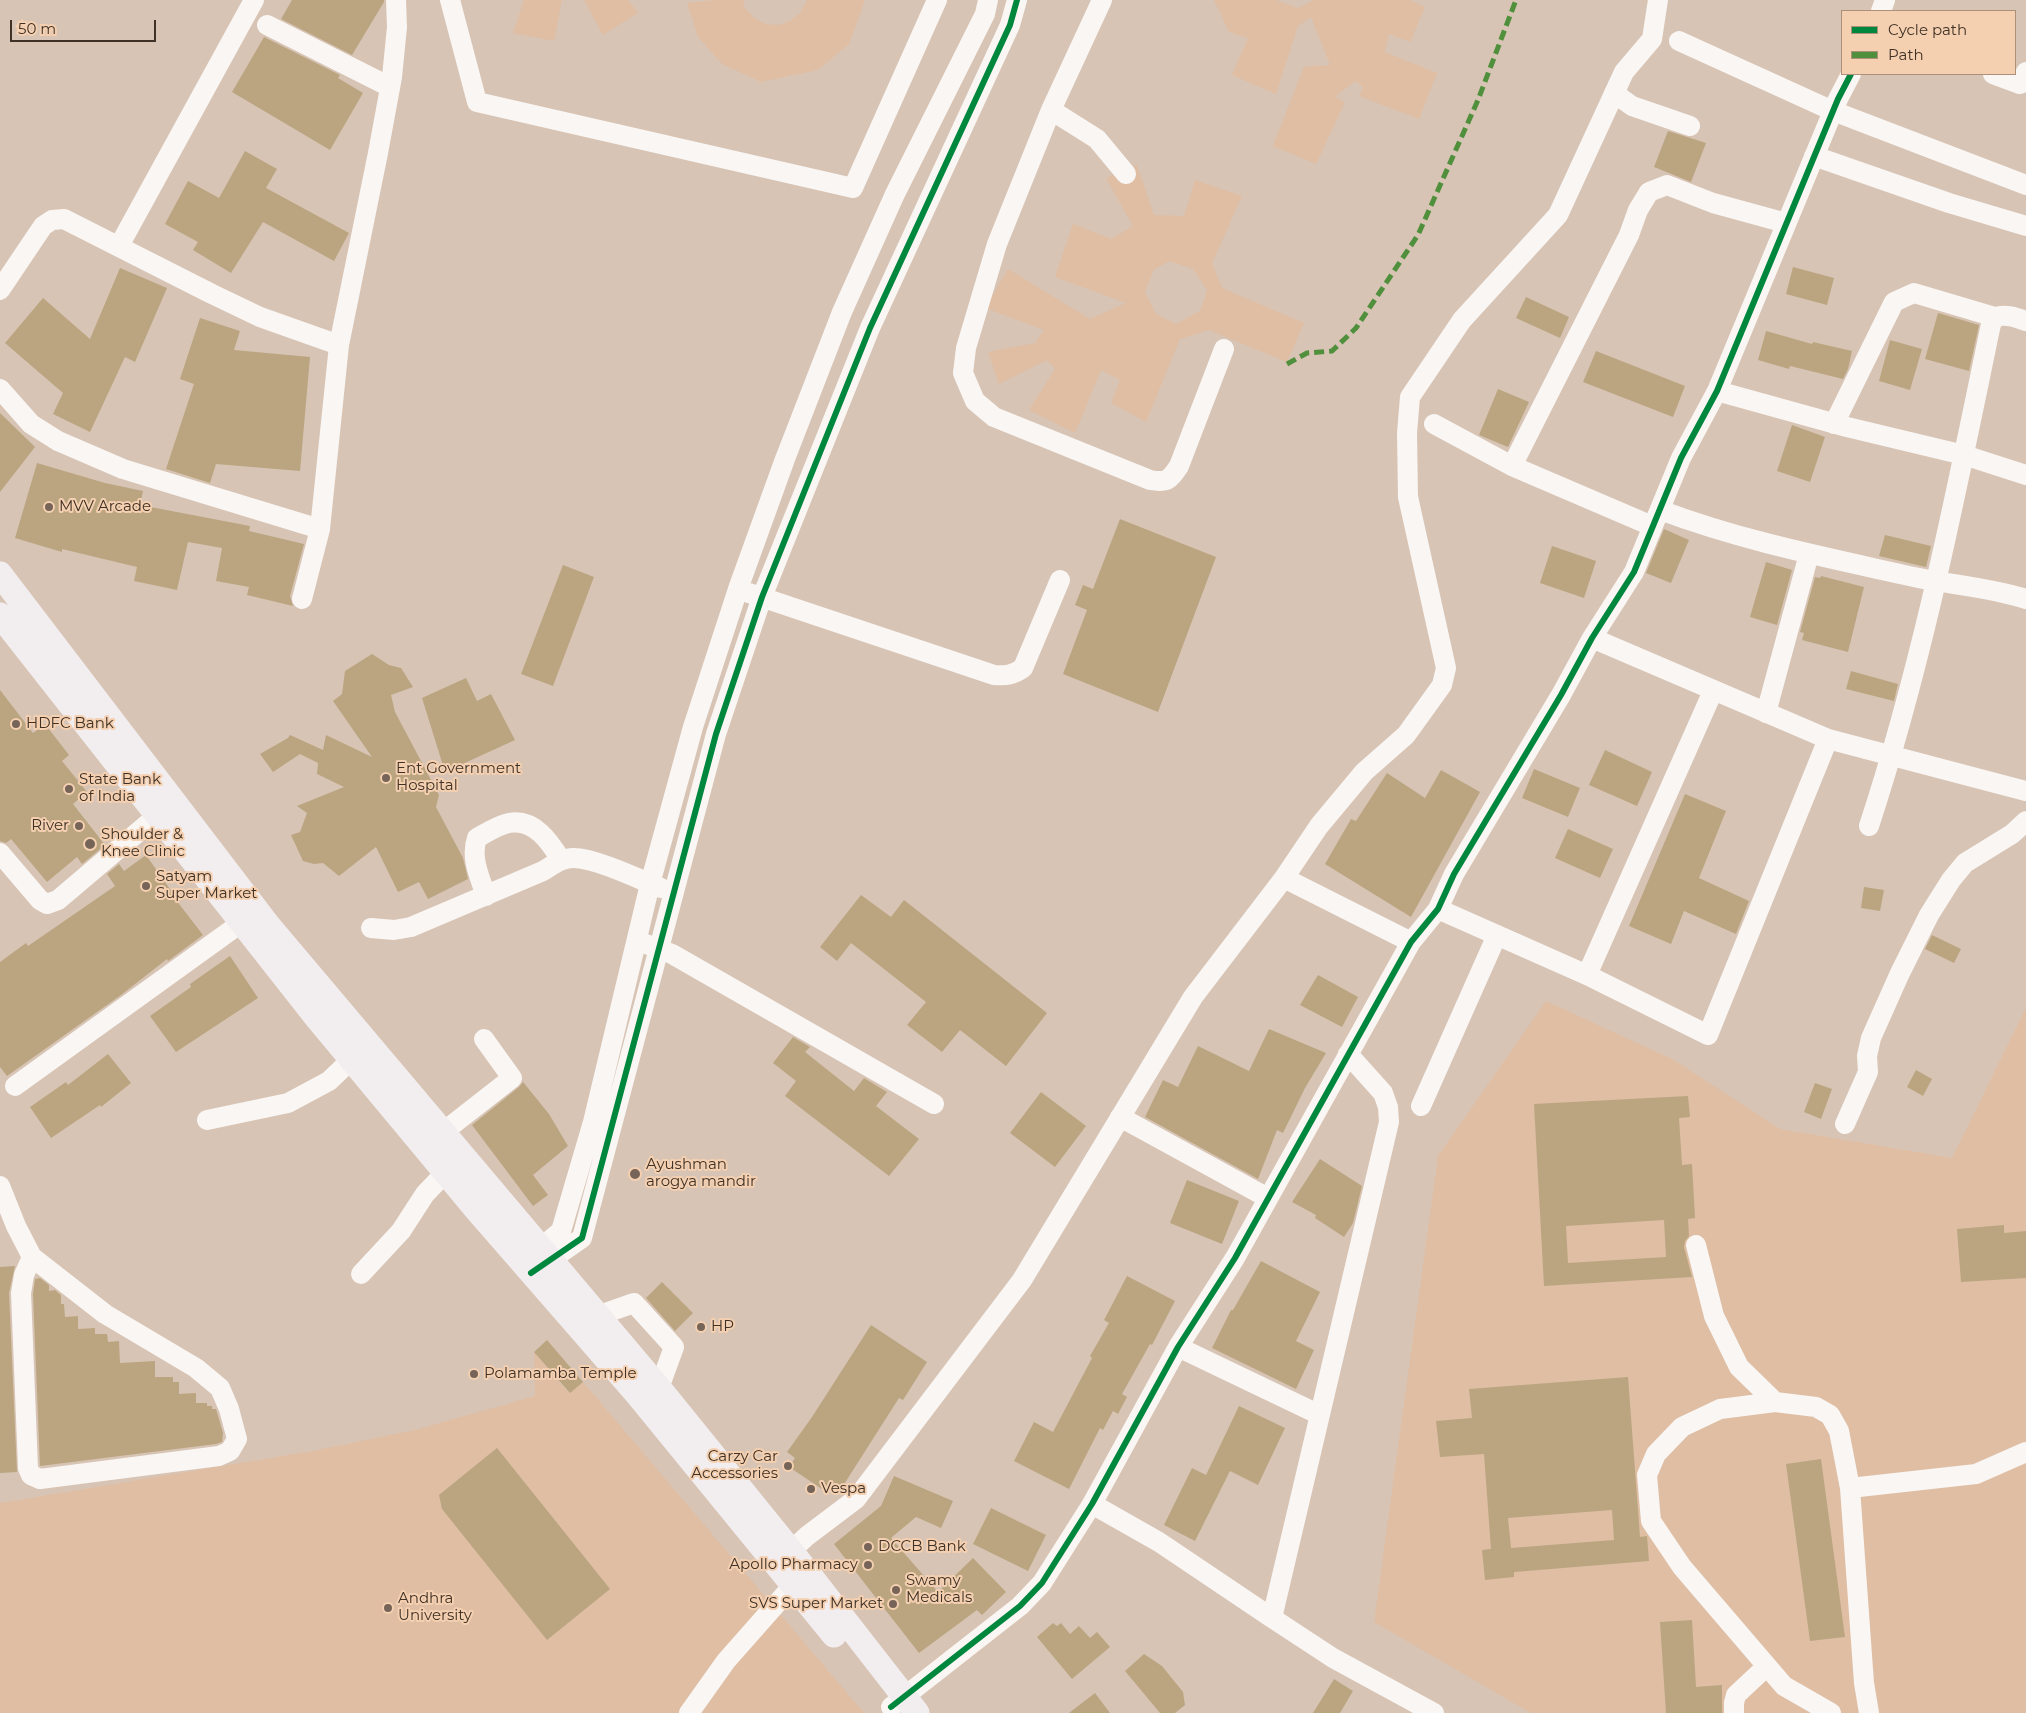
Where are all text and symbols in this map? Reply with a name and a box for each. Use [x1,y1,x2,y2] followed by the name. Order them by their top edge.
[12,10,159,42] scale bar
[1841,10,2016,75] legend
[18,19,56,38] text: 50 m
[1888,20,1967,39] text: Cycle path
[1888,45,1924,64] text: Path
[59,498,151,516] place label: MVV Arcade
[43,501,55,513] marker: MVV Arcade
[26,715,114,733] place label: HDFC Bank
[10,718,22,730] marker: HDFC Bank
[396,760,521,795] place label: Ent Government Hospital
[79,771,161,806] place label: State Bank of India
[380,772,392,784] marker: Ent Government Hospital
[63,783,75,795] marker: State Bank of India
[31,817,69,835] place label: River
[73,820,85,832] marker: River
[101,826,185,861] place label: Shoulder & Knee Clinic
[83,837,97,851] marker: Shoulder & Knee Clinic
[156,868,257,903] place label: Satyam Super Market
[140,880,152,892] marker: Satyam Super Market
[646,1156,756,1191] place label: Ayushman arogya mandir
[628,1167,642,1181] marker: Ayushman arogya mandir
[711,1318,734,1336] place label: HP
[695,1321,707,1333] marker: HP
[484,1365,636,1383] place label: Polamamba Temple
[468,1368,480,1380] marker: Polamamba Temple
[691,1448,778,1483] place label: Carzy Car Accessories
[782,1460,794,1472] marker: Carzy Car Accessories
[821,1480,866,1498] place label: Vespa
[805,1483,817,1495] marker: Vespa
[878,1538,966,1556] place label: DCCB Bank
[862,1541,874,1553] marker: DCCB Bank
[729,1556,858,1574] place label: Apollo Pharmacy
[862,1559,874,1571] marker: Apollo Pharmacy
[906,1572,972,1607] place label: Swamy Medicals
[890,1584,902,1596] marker: Swamy Medicals
[398,1590,472,1625] place label: Andhra University
[749,1595,883,1613] place label: SVS Super Market
[887,1598,899,1610] marker: SVS Super Market
[382,1602,394,1614] marker: Andhra University

